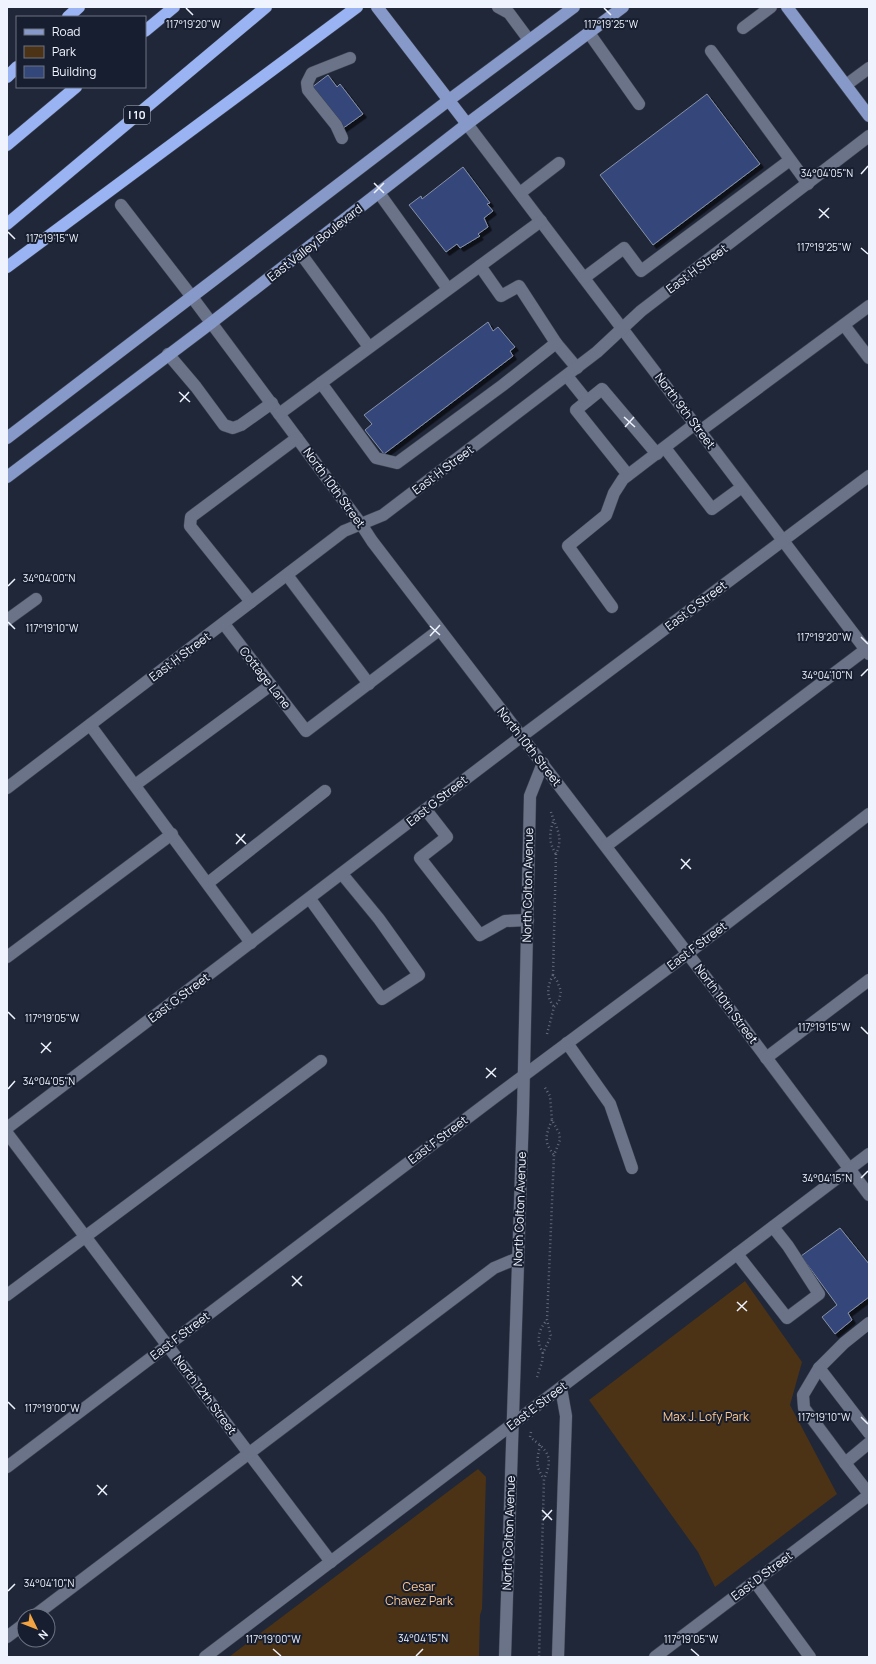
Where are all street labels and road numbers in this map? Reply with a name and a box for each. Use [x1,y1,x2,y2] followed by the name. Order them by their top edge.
[124,106,150,124] road number: I 10
[264,200,366,285] street label: East Valley Boulevard
[662,240,731,297] street label: East H Street
[651,369,720,452] street label: North 9th Street
[408,441,477,498] street label: East H Street
[299,444,369,532] street label: North 10th Street
[661,577,730,634] street label: East G Street
[145,628,214,685] street label: East H Street
[236,643,295,712] street label: Cottage Lane
[493,704,566,790] street label: North 10th Street
[403,771,471,830] street label: East G Street
[518,827,537,942] street label: North Colton Avenue
[663,917,730,974] street label: East F Street
[691,960,762,1047] street label: North 10th Street
[144,969,213,1026] street label: East G Street
[404,1111,471,1168] street label: East F Street
[509,1151,530,1267] street label: North Colton Avenue
[146,1307,213,1364] street label: East F Street
[170,1352,241,1438] street label: North 12th Street
[503,1377,571,1434] street label: East E Street
[498,1475,519,1591] street label: North Colton Avenue
[728,1547,796,1604] street label: East D Street

